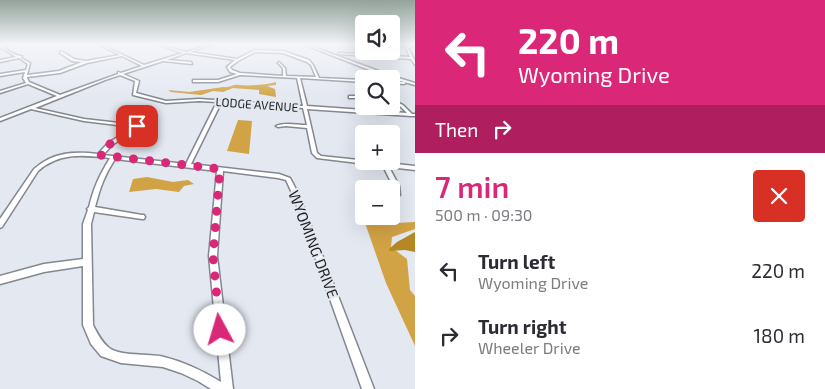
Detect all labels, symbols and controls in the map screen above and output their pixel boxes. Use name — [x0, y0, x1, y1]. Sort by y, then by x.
map controls — [355, 15, 400, 225]
button: sound — [355, 15, 400, 60]
text: 220 m — [518, 19, 619, 61]
icon: left — [435, 20, 500, 85]
text: Wyoming Drive — [518, 61, 670, 87]
button: search — [355, 70, 400, 115]
street label: LODGE AVENUE — [215, 94, 299, 114]
pin — [116, 105, 158, 147]
icon: arrive — [123, 112, 151, 140]
icon: right — [488, 115, 516, 143]
text: Then — [435, 118, 478, 141]
button: + — [355, 125, 400, 170]
text: 7 min — [435, 168, 509, 204]
button: close — [753, 170, 805, 222]
button: − — [355, 180, 400, 225]
street label: WYOMING DRIVE — [285, 188, 343, 300]
text: 500 m · 09:30 — [435, 205, 533, 224]
text: Turn left — [478, 250, 555, 273]
icon: left — [435, 257, 463, 285]
text: 220 m — [751, 259, 805, 282]
text: Wyoming Drive — [478, 273, 588, 292]
position arrow — [193, 303, 245, 355]
text: Turn right — [478, 315, 566, 338]
icon: right — [435, 322, 463, 350]
text: 180 m — [754, 324, 805, 347]
text: Wheeler Drive — [478, 338, 581, 357]

